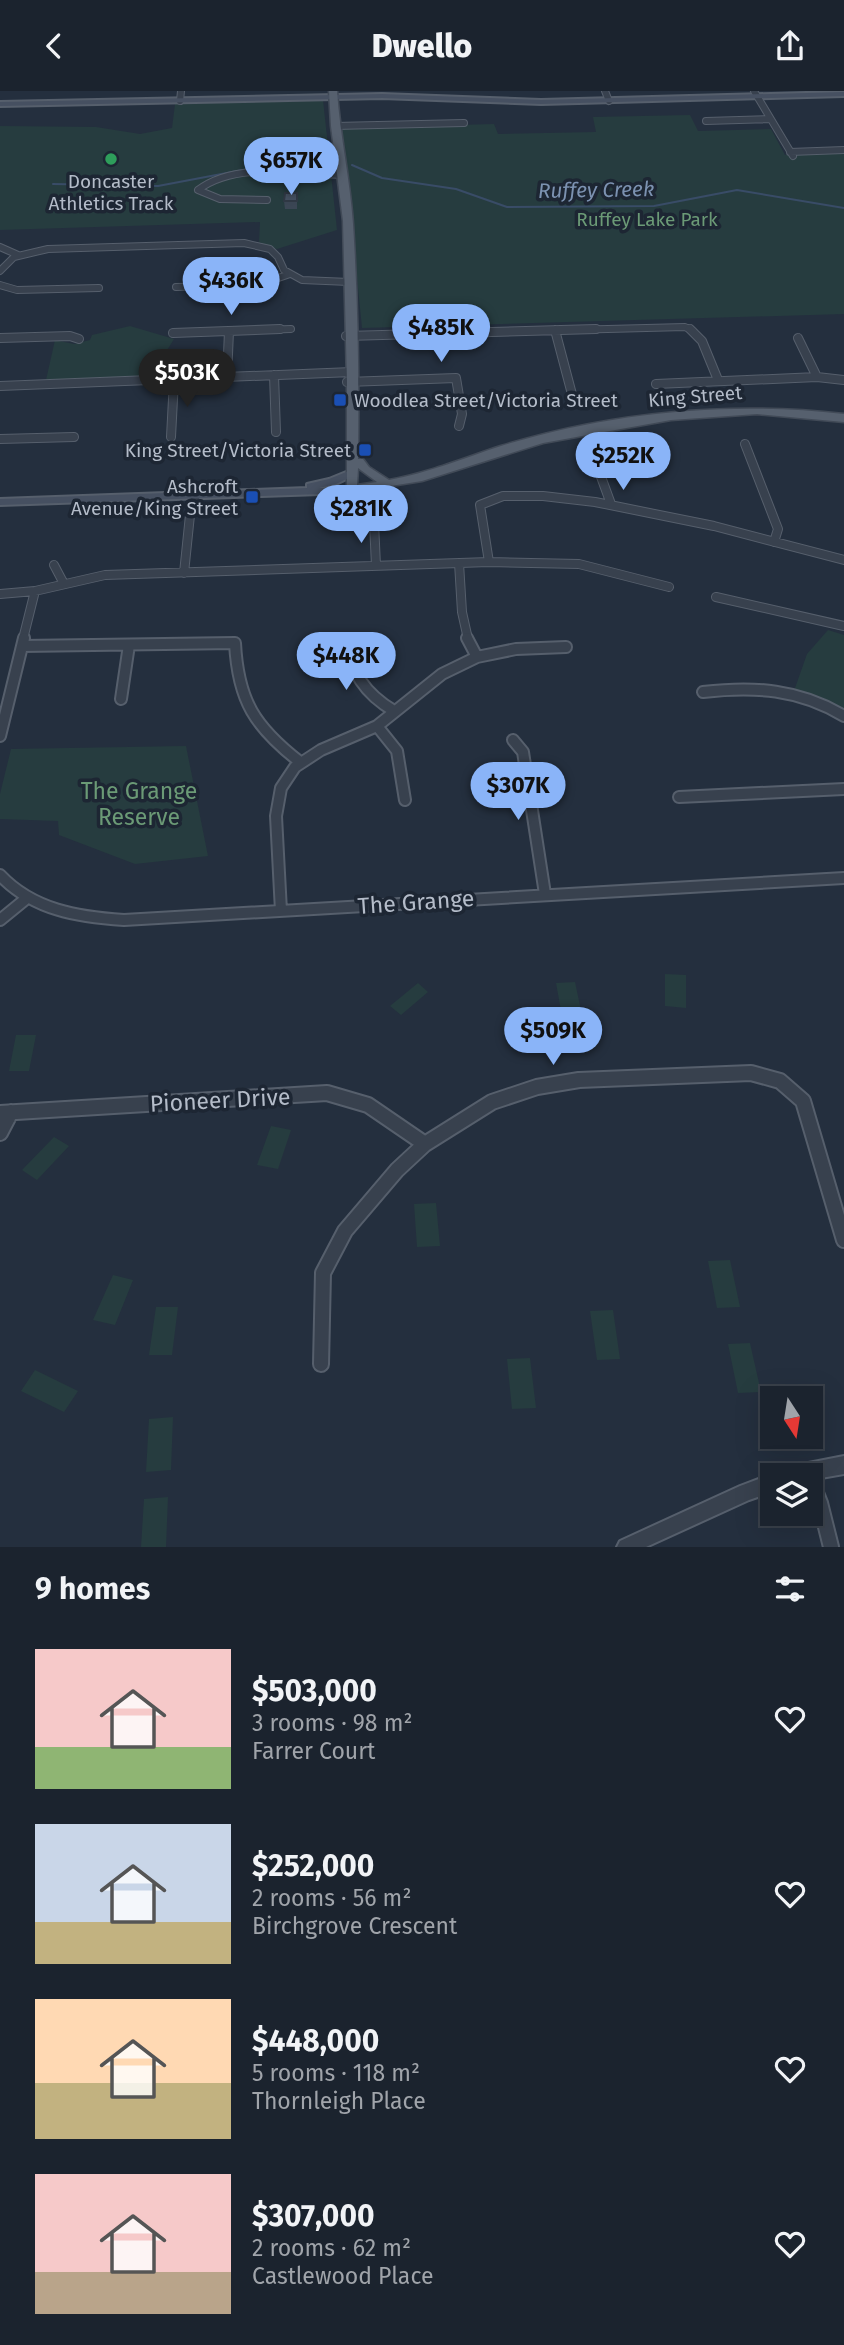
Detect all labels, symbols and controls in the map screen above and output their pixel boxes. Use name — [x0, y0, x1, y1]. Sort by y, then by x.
icon: back — [35, 27, 73, 65]
text: Dwello — [372, 27, 472, 65]
icon: share — [771, 27, 809, 65]
pin: $657K — [242, 137, 340, 197]
text: $657K — [260, 146, 322, 174]
marker: Doncaster Athletics Track — [103, 151, 119, 167]
place label: Doncaster Athletics Track — [49, 170, 174, 215]
water label: Ruffey Creek — [538, 176, 654, 204]
park label: Ruffey Lake Park — [576, 208, 718, 231]
pin: $436K — [182, 257, 280, 317]
text: $436K — [199, 266, 263, 294]
pin: $485K — [392, 305, 490, 364]
text: $485K — [408, 313, 474, 341]
pin: $503K — [138, 349, 236, 409]
text: $503K — [155, 358, 219, 386]
street label: King Street — [647, 381, 743, 412]
place label: Woodlea Street/Victoria Street — [354, 389, 618, 412]
marker: Woodlea Street/Victoria Street — [332, 392, 348, 408]
pin: $252K — [574, 433, 672, 492]
place label: King Street/Victoria Street — [125, 439, 351, 462]
text: $252K — [592, 441, 654, 469]
marker: King Street/Victoria Street — [357, 442, 373, 458]
place label: Ashcroft Avenue/King Street — [71, 475, 238, 520]
pin: $281K — [312, 485, 410, 545]
marker: Ashcroft Avenue/King Street — [244, 489, 260, 505]
text: $281K — [330, 494, 392, 522]
pin: $448K — [297, 633, 395, 692]
text: $448K — [313, 641, 379, 669]
pin: $307K — [469, 763, 567, 822]
text: $307K — [487, 771, 549, 799]
park label: The Grange Reserve — [81, 777, 197, 831]
street label: The Grange — [357, 884, 475, 920]
pin: $509K — [504, 1007, 602, 1067]
text: $509K — [520, 1016, 586, 1044]
street label: Pioneer Drive — [149, 1082, 291, 1118]
north arrow — [760, 1386, 822, 1449]
map controls — [760, 1386, 823, 1526]
button: layers — [760, 1463, 823, 1526]
icon: filters — [771, 1570, 809, 1608]
text: 9 homes — [35, 1571, 150, 1607]
text: $503,000 — [252, 1673, 377, 1709]
icon: home — [91, 1677, 175, 1761]
icon: heart — [771, 1700, 809, 1738]
text: 3 rooms · 98 m² — [252, 1709, 412, 1737]
text: Farrer Court — [252, 1737, 375, 1765]
text: $252,000 — [252, 1848, 374, 1884]
icon: home — [91, 1852, 175, 1936]
icon: heart — [771, 1875, 809, 1913]
text: 2 rooms · 56 m² — [252, 1884, 411, 1912]
text: Birchgrove Crescent — [252, 1912, 457, 1940]
text: $448,000 — [252, 2023, 379, 2059]
icon: home — [91, 2027, 175, 2111]
icon: heart — [771, 2050, 809, 2088]
text: 5 rooms · 118 m² — [252, 2059, 420, 2087]
text: Thornleigh Place — [252, 2087, 426, 2115]
text: $307,000 — [252, 2198, 375, 2234]
icon: home — [91, 2202, 175, 2286]
icon: heart — [771, 2225, 809, 2263]
text: 2 rooms · 62 m² — [252, 2234, 411, 2262]
text: Castlewood Place — [252, 2262, 433, 2290]

